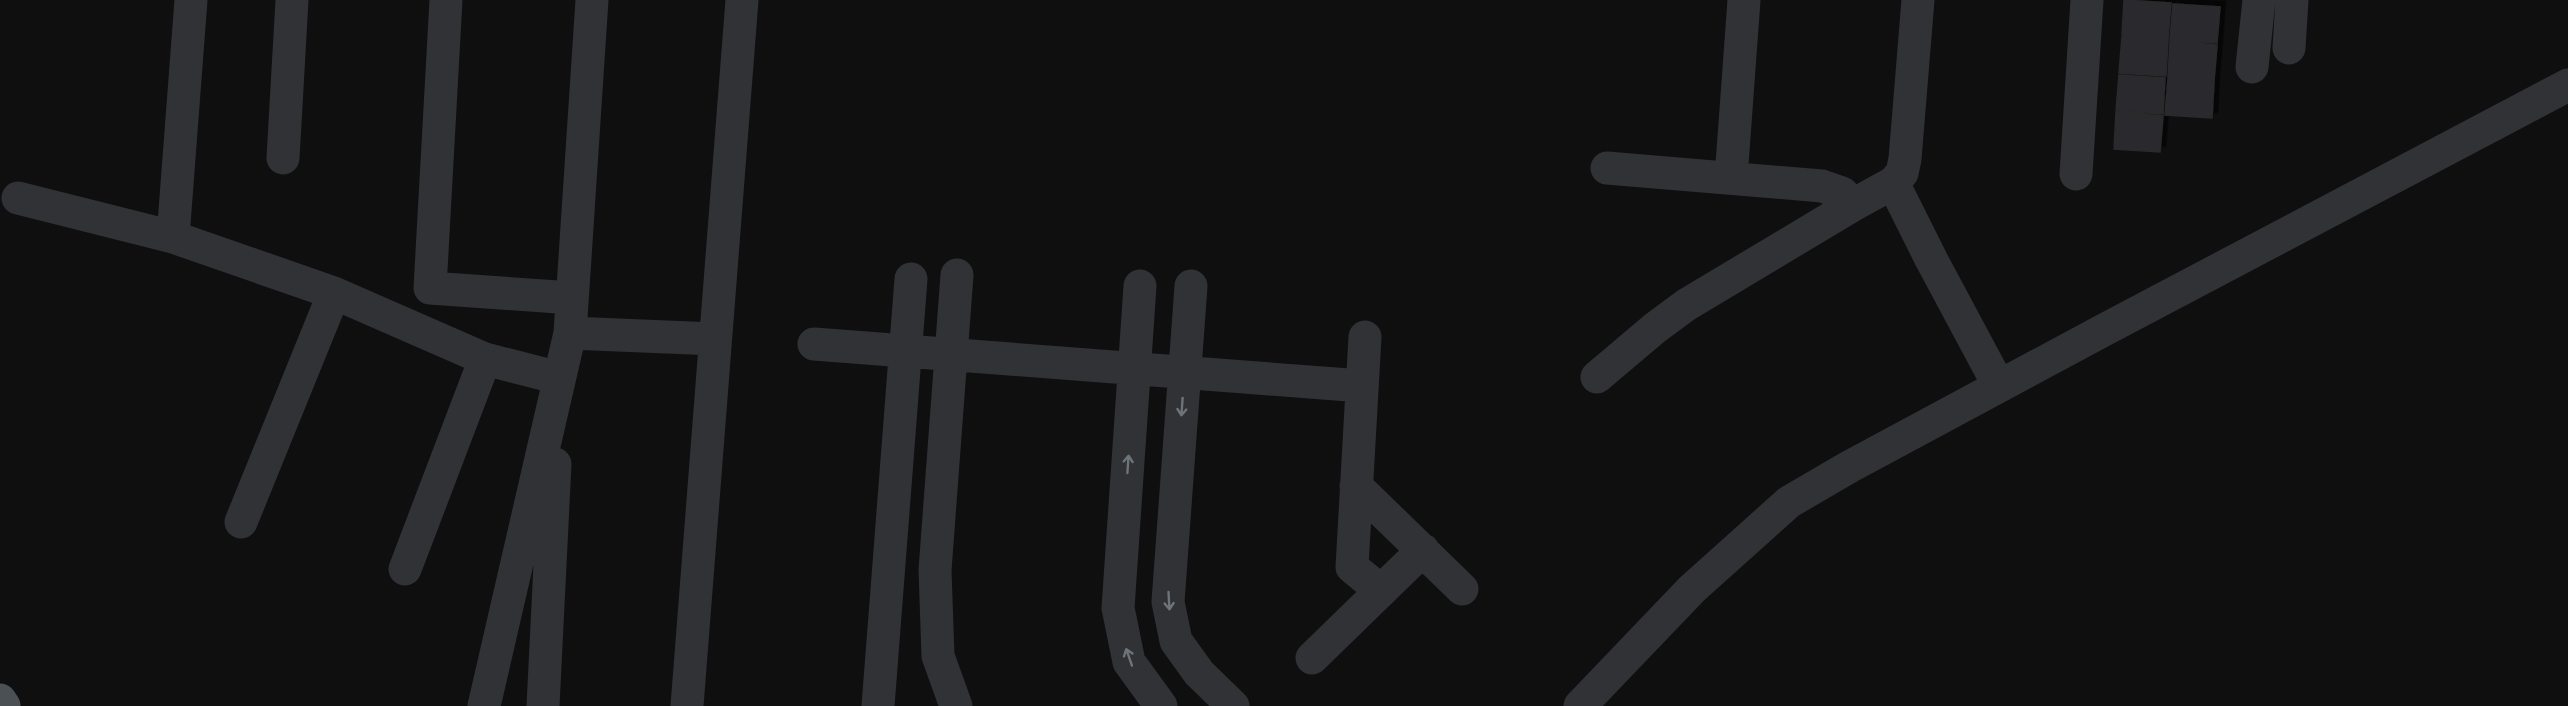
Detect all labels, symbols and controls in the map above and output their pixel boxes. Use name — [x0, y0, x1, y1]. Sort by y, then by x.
one-way arrow — [1176, 396, 1187, 416]
one-way arrow — [1123, 455, 1134, 475]
one-way arrow — [1164, 591, 1175, 611]
one-way arrow — [1123, 648, 1134, 667]

